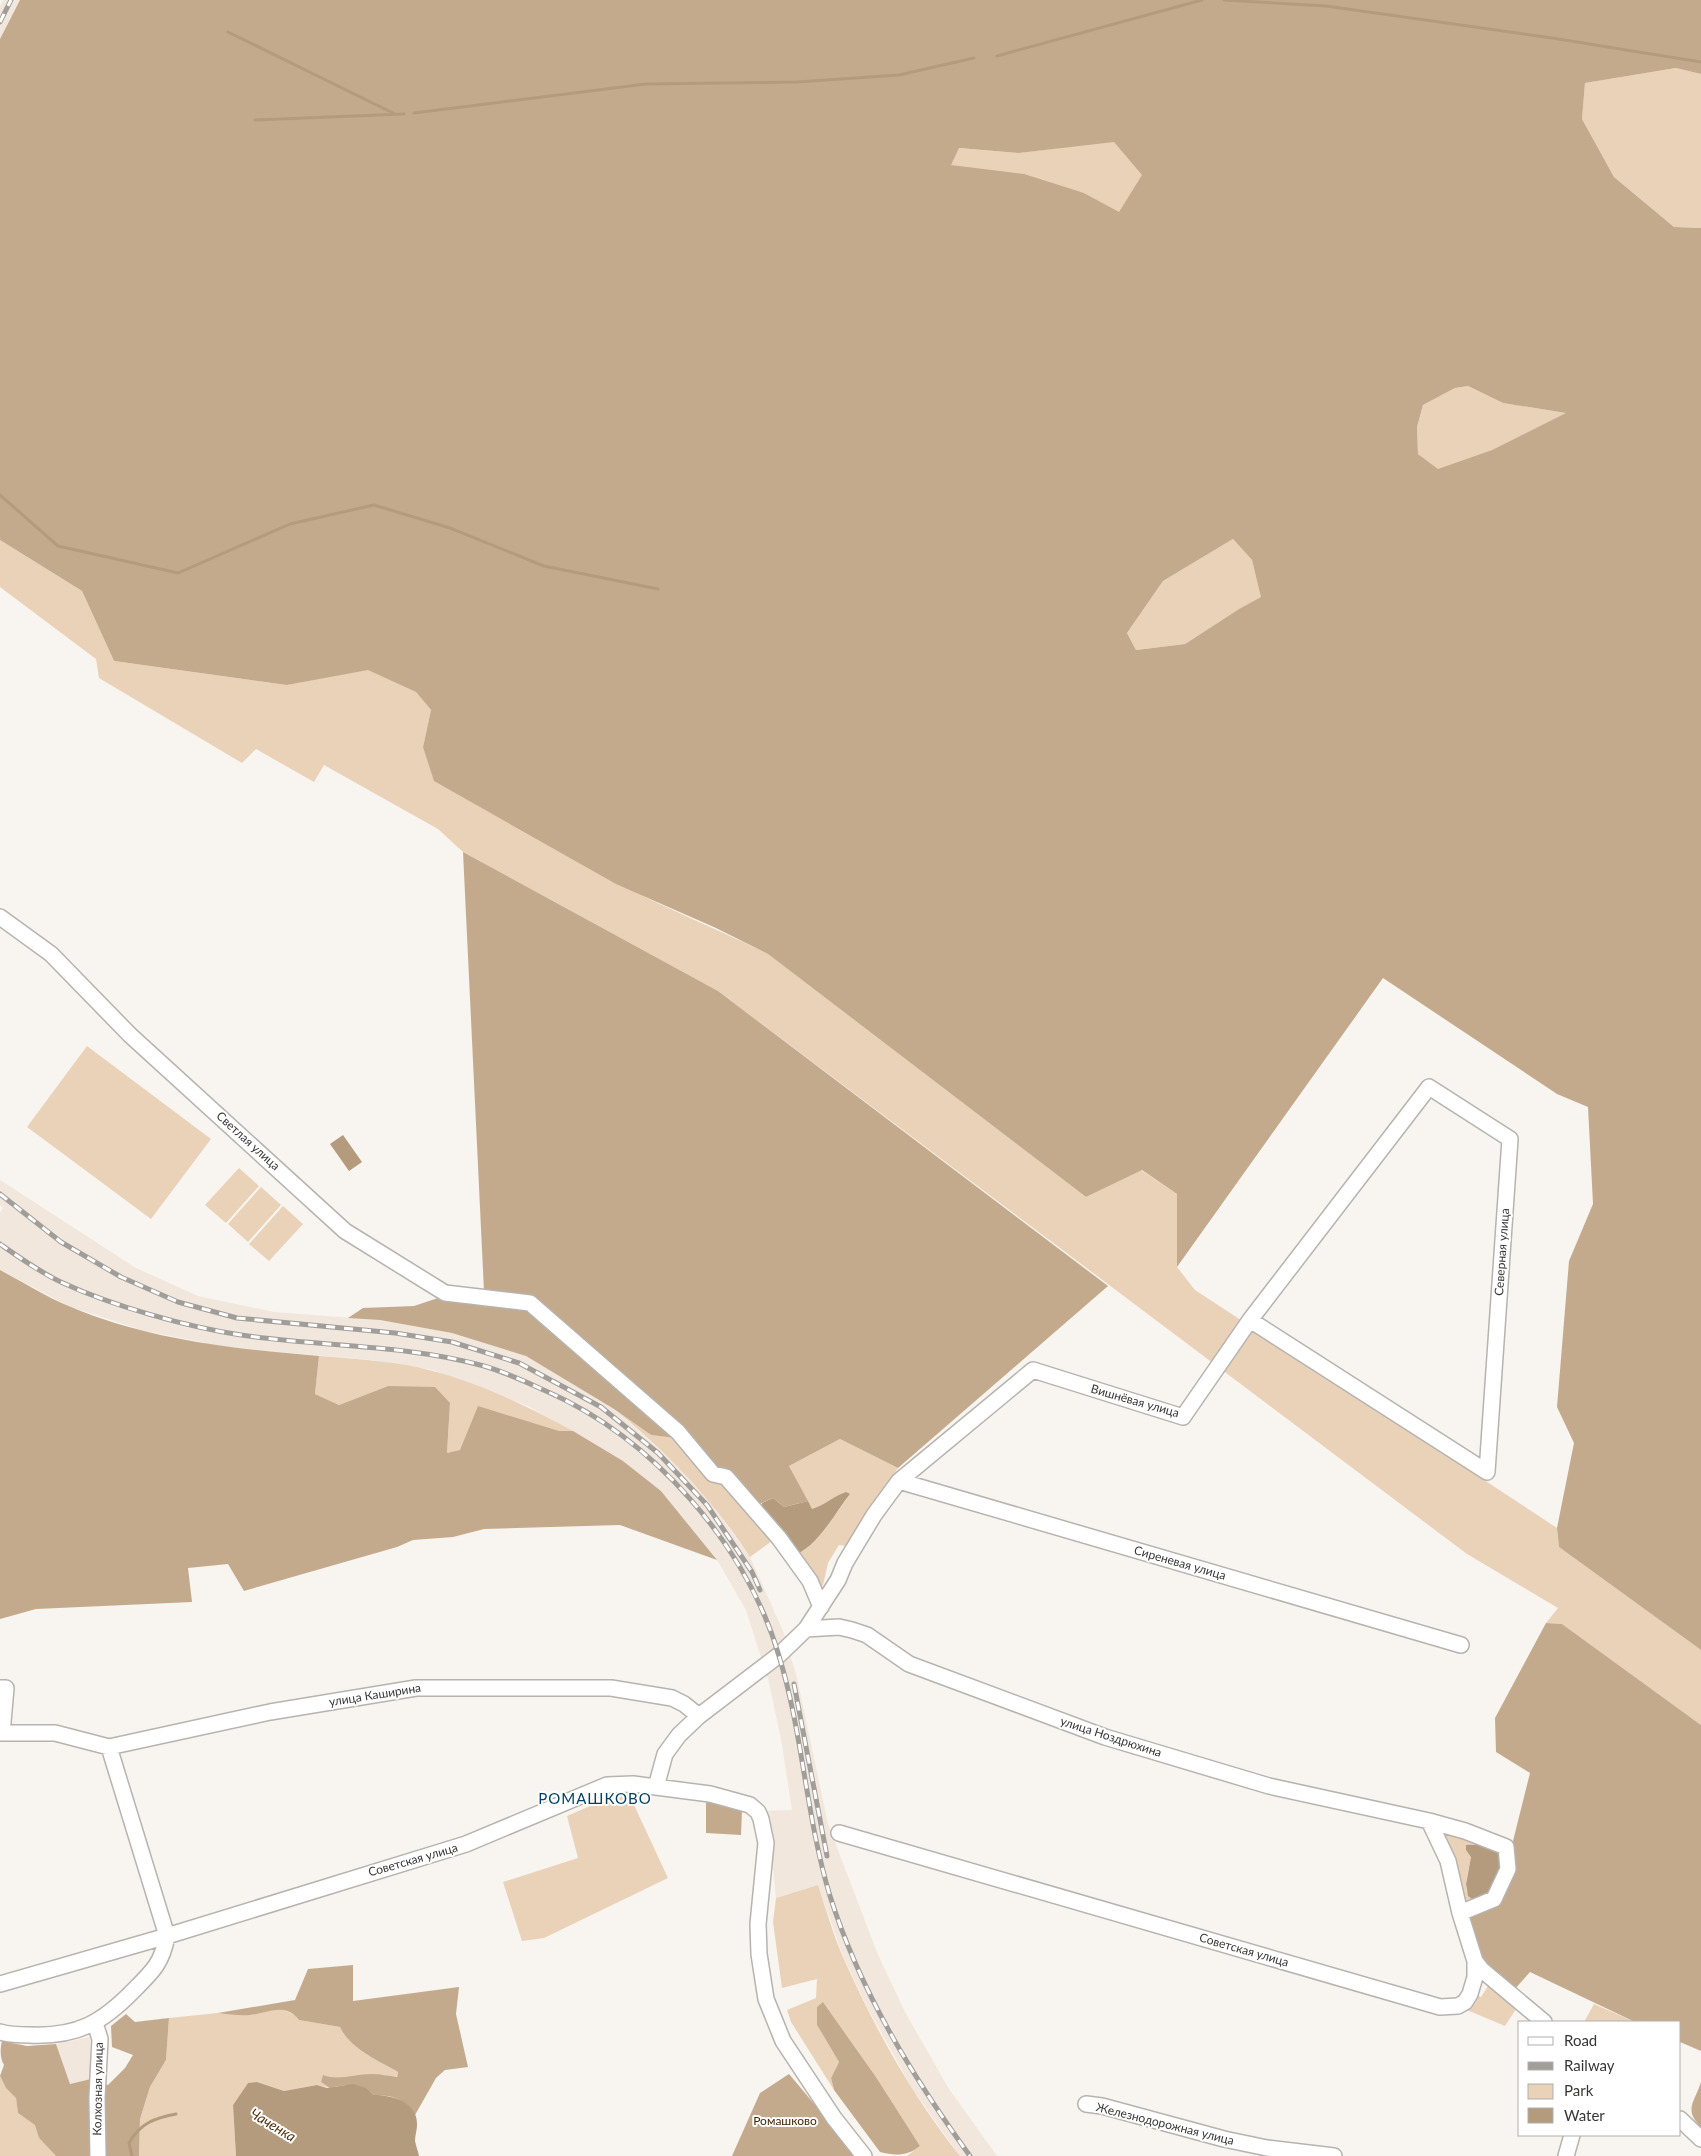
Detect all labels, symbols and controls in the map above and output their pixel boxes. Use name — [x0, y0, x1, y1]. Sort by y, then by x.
street label: Светлая улица — [213, 1108, 283, 1173]
street label: Северная улица — [1491, 1208, 1512, 1296]
street label: Вишнёвая улица — [1089, 1381, 1181, 1420]
street label: Сиреневая улица — [1133, 1542, 1228, 1583]
street label: улица Каширина — [328, 1680, 422, 1709]
street label: улица Ноздрюхина — [1059, 1713, 1164, 1760]
district label: РОМАШКОВО — [538, 1789, 652, 1807]
street label: Советская улица — [366, 1840, 459, 1879]
street label: Советская улица — [1198, 1930, 1291, 1969]
legend — [1518, 2021, 1681, 2136]
text: Road — [1564, 2031, 1597, 2049]
street label: Колхозная улица — [89, 2042, 106, 2136]
text: Railway — [1564, 2056, 1615, 2074]
text: Park — [1564, 2081, 1594, 2099]
street label: Железнодорожная улица — [1095, 2099, 1236, 2148]
water label: Чаченка — [247, 2104, 299, 2145]
text: Water — [1564, 2106, 1605, 2124]
park label: Ромашково — [753, 2113, 817, 2128]

